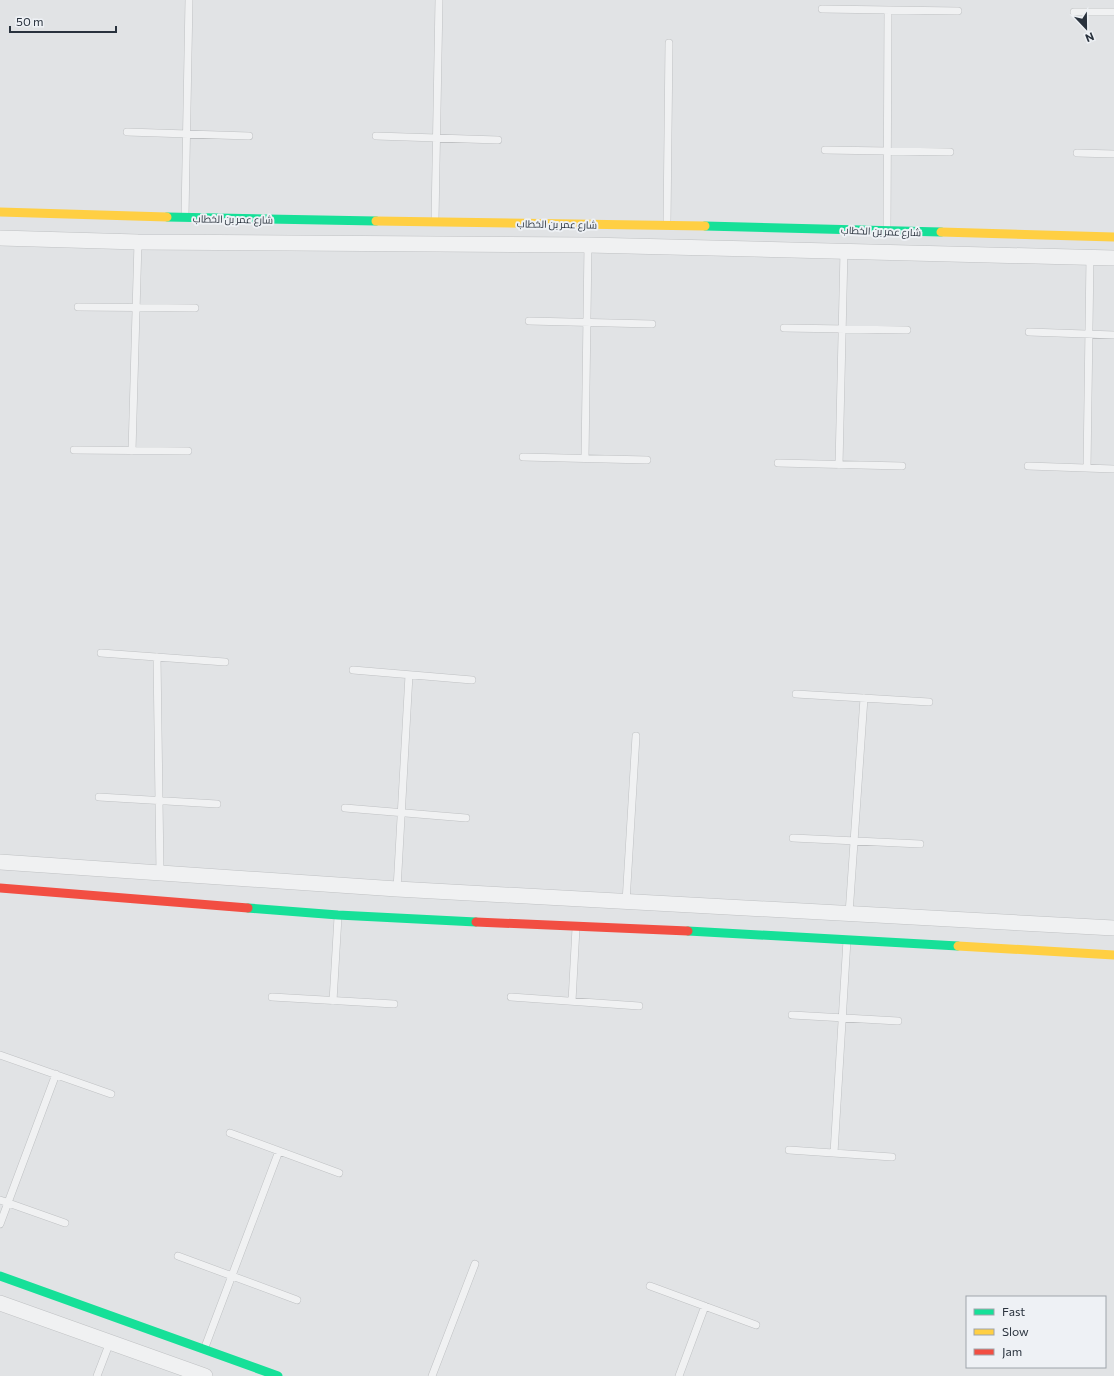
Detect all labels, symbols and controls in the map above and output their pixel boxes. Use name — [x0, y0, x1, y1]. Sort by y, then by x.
scale bar — [10, 8, 116, 34]
north arrow — [1066, 8, 1106, 48]
text: 50 m — [16, 14, 44, 28]
text: N — [1084, 30, 1096, 45]
street label: شارع عمر بن الخطاب — [193, 212, 273, 227]
street label: شارع عمر بن الخطاب — [517, 217, 597, 232]
street label: شارع عمر بن الخطاب — [841, 224, 921, 239]
legend — [966, 1296, 1106, 1368]
text: Fast — [1002, 1304, 1025, 1318]
text: Slow — [1002, 1324, 1029, 1338]
text: Jam — [1002, 1344, 1022, 1359]

